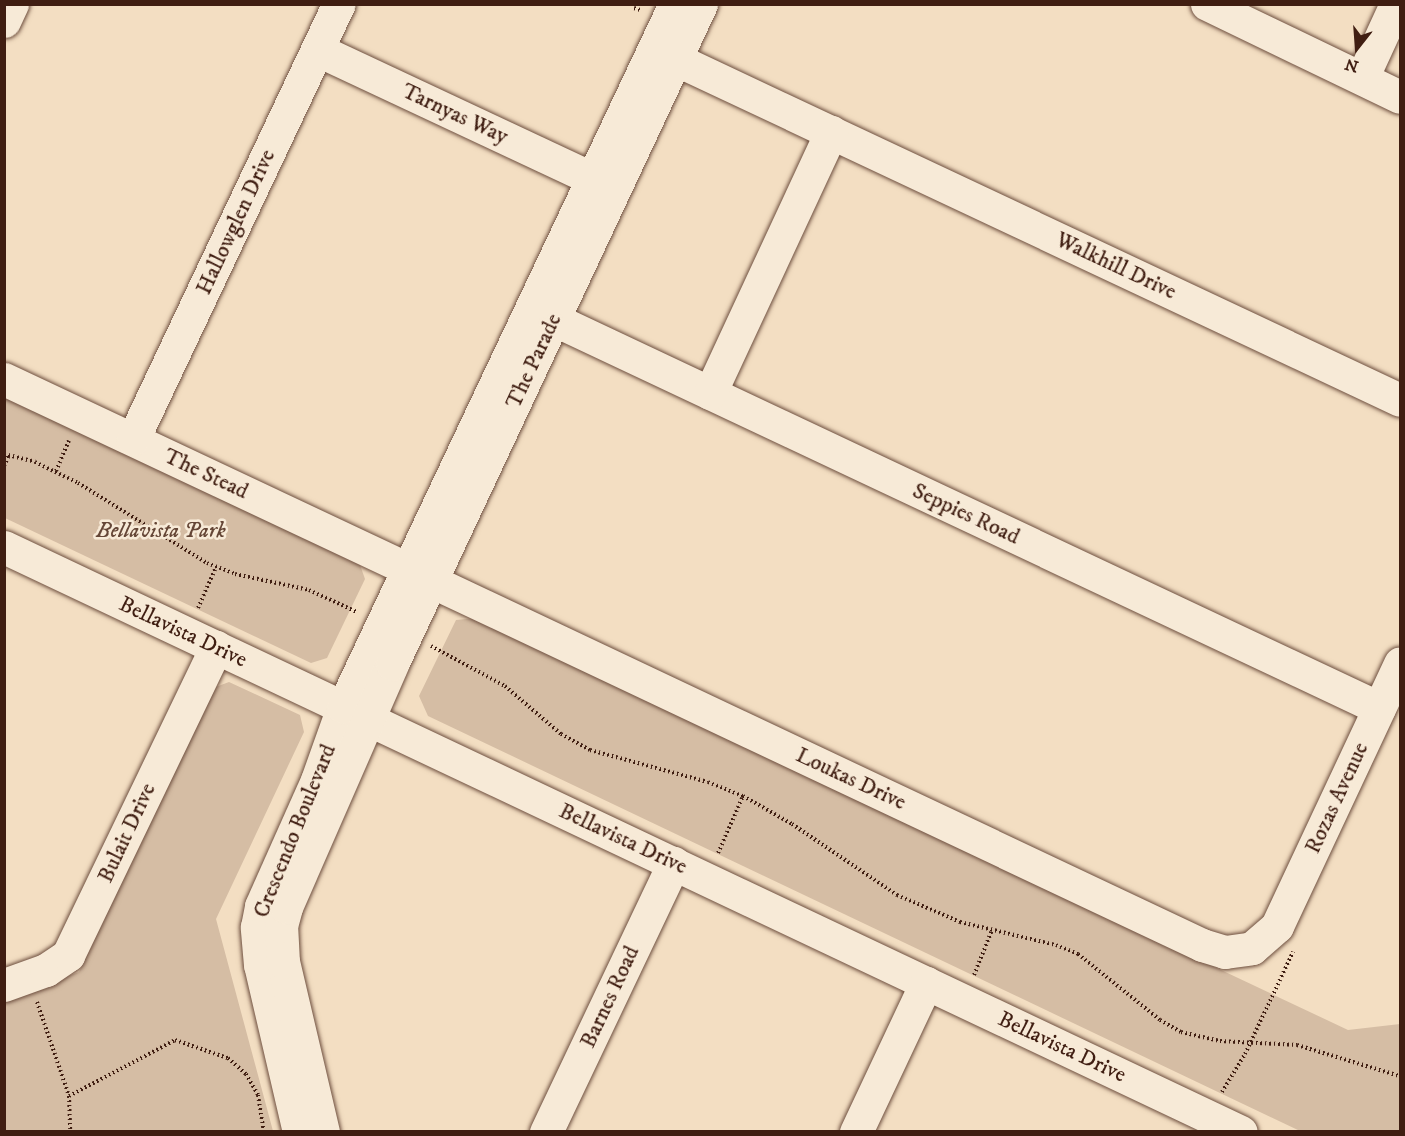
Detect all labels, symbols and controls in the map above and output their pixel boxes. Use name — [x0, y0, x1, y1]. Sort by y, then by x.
north arrow — [1327, 18, 1387, 78]
text: N — [1343, 54, 1361, 77]
street label: Tarnyas Way — [398, 78, 512, 150]
street label: Hallowglen Drive — [191, 145, 281, 299]
street label: Walkhill Drive — [1052, 227, 1180, 305]
street label: The Parade — [501, 309, 567, 413]
street label: The Stead — [160, 443, 252, 505]
street label: Seppies Road — [908, 478, 1024, 550]
park label: Bellavista Park — [96, 518, 226, 544]
street label: Bellavista Drive — [115, 591, 251, 673]
street label: Rozas Avenue — [1300, 738, 1374, 858]
street label: Crescendo Boulevard — [248, 740, 342, 922]
street label: Loukas Drive — [792, 742, 910, 816]
street label: Bulait Drive — [92, 779, 162, 887]
street label: Bellavista Drive — [555, 798, 691, 880]
street label: Barnes Road — [575, 942, 645, 1052]
street label: Bellavista Drive — [994, 1006, 1130, 1088]

